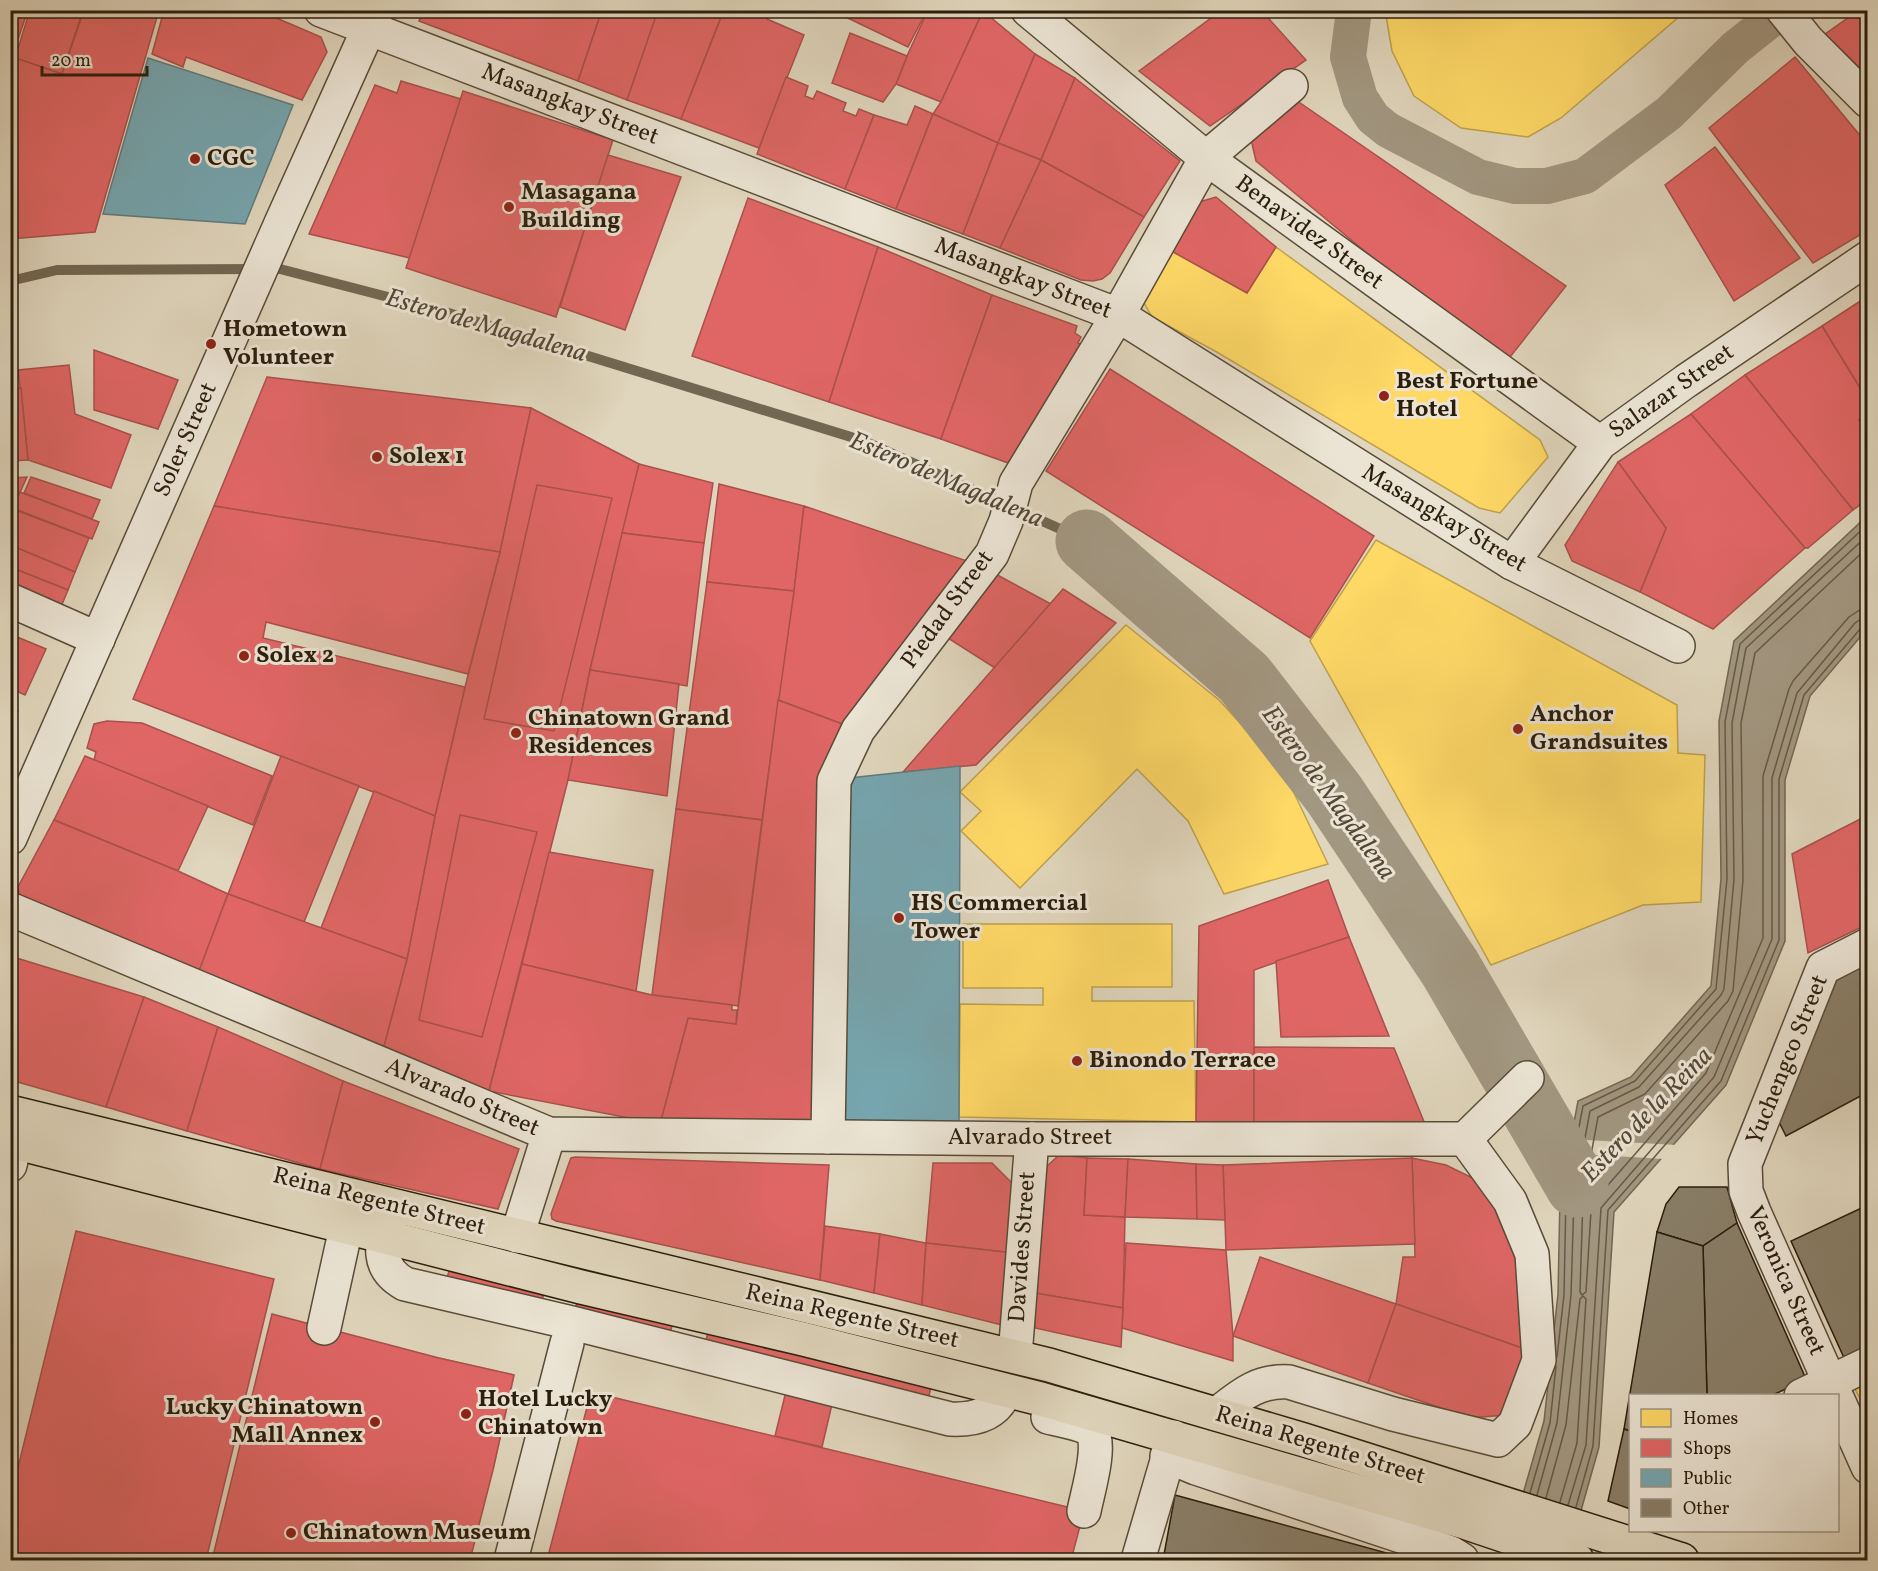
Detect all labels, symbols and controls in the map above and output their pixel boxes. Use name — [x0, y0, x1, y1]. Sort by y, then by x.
scale bar — [42, 39, 147, 77]
text: 20 m — [51, 49, 91, 74]
street label: Masangkay Street — [476, 56, 664, 154]
place label: CGC — [207, 142, 255, 176]
marker: CGC — [188, 152, 202, 166]
street label: Benavidez Street — [1228, 167, 1390, 299]
place label: Masagana Building — [521, 176, 637, 238]
marker: Masagana Building — [502, 200, 516, 214]
street label: Masangkay Street — [929, 230, 1117, 328]
water label: Estero de Magdalena — [381, 280, 591, 372]
place label: Hometown Volunteer — [223, 313, 348, 375]
street label: Salazar Street — [1602, 336, 1742, 448]
marker: Hometown Volunteer — [204, 337, 218, 351]
place label: Best Fortune Hotel — [1396, 365, 1538, 427]
street label: Soler Street — [146, 377, 226, 503]
marker: Best Fortune Hotel — [1377, 389, 1391, 403]
water label: Estero de Magdalena — [843, 423, 1049, 537]
place label: Solex 1 — [389, 440, 464, 474]
marker: Solex 1 — [370, 450, 384, 464]
street label: Masangkay Street — [1355, 456, 1533, 582]
street label: Piedad Street — [893, 544, 1003, 676]
place label: Solex 2 — [256, 639, 334, 673]
marker: Solex 2 — [237, 649, 251, 663]
water label: Estero de Magdalena — [1252, 698, 1404, 888]
place label: Anchor Grandsuites — [1530, 698, 1668, 760]
place label: Chinatown Grand Residences — [528, 702, 730, 764]
marker: Anchor Grandsuites — [1511, 722, 1525, 736]
marker: Chinatown Grand Residences — [509, 726, 523, 740]
place label: HS Commercial Tower — [911, 887, 1088, 949]
marker: HS Commercial Tower — [892, 911, 906, 925]
street label: Yuchengco Street — [1738, 970, 1838, 1150]
water label: Estero de la Reina — [1573, 1039, 1721, 1191]
place label: Binondo Terrace — [1089, 1044, 1276, 1078]
street label: Alvarado Street — [380, 1050, 544, 1146]
marker: Binondo Terrace — [1070, 1054, 1084, 1068]
street label: Alvarado Street — [948, 1121, 1112, 1155]
street label: Reina Regente Street — [269, 1159, 489, 1245]
street label: Davides Street — [1001, 1170, 1045, 1324]
street label: Veronica Street — [1737, 1201, 1833, 1361]
street label: Reina Regente Street — [742, 1276, 962, 1358]
place label: Hotel Lucky Chinatown — [478, 1383, 613, 1445]
place label: Lucky Chinatown Mall Annex — [166, 1391, 363, 1453]
legend — [1629, 1394, 1839, 1532]
street label: Reina Regente Street — [1211, 1398, 1429, 1494]
marker: Hotel Lucky Chinatown — [459, 1407, 473, 1421]
text: Homes — [1683, 1407, 1738, 1432]
marker: Lucky Chinatown Mall Annex — [368, 1415, 382, 1429]
text: Shops — [1683, 1437, 1731, 1462]
text: Public — [1683, 1467, 1732, 1492]
text: Other — [1683, 1497, 1730, 1522]
place label: Chinatown Museum — [303, 1516, 531, 1550]
marker: Chinatown Museum — [284, 1526, 298, 1540]

